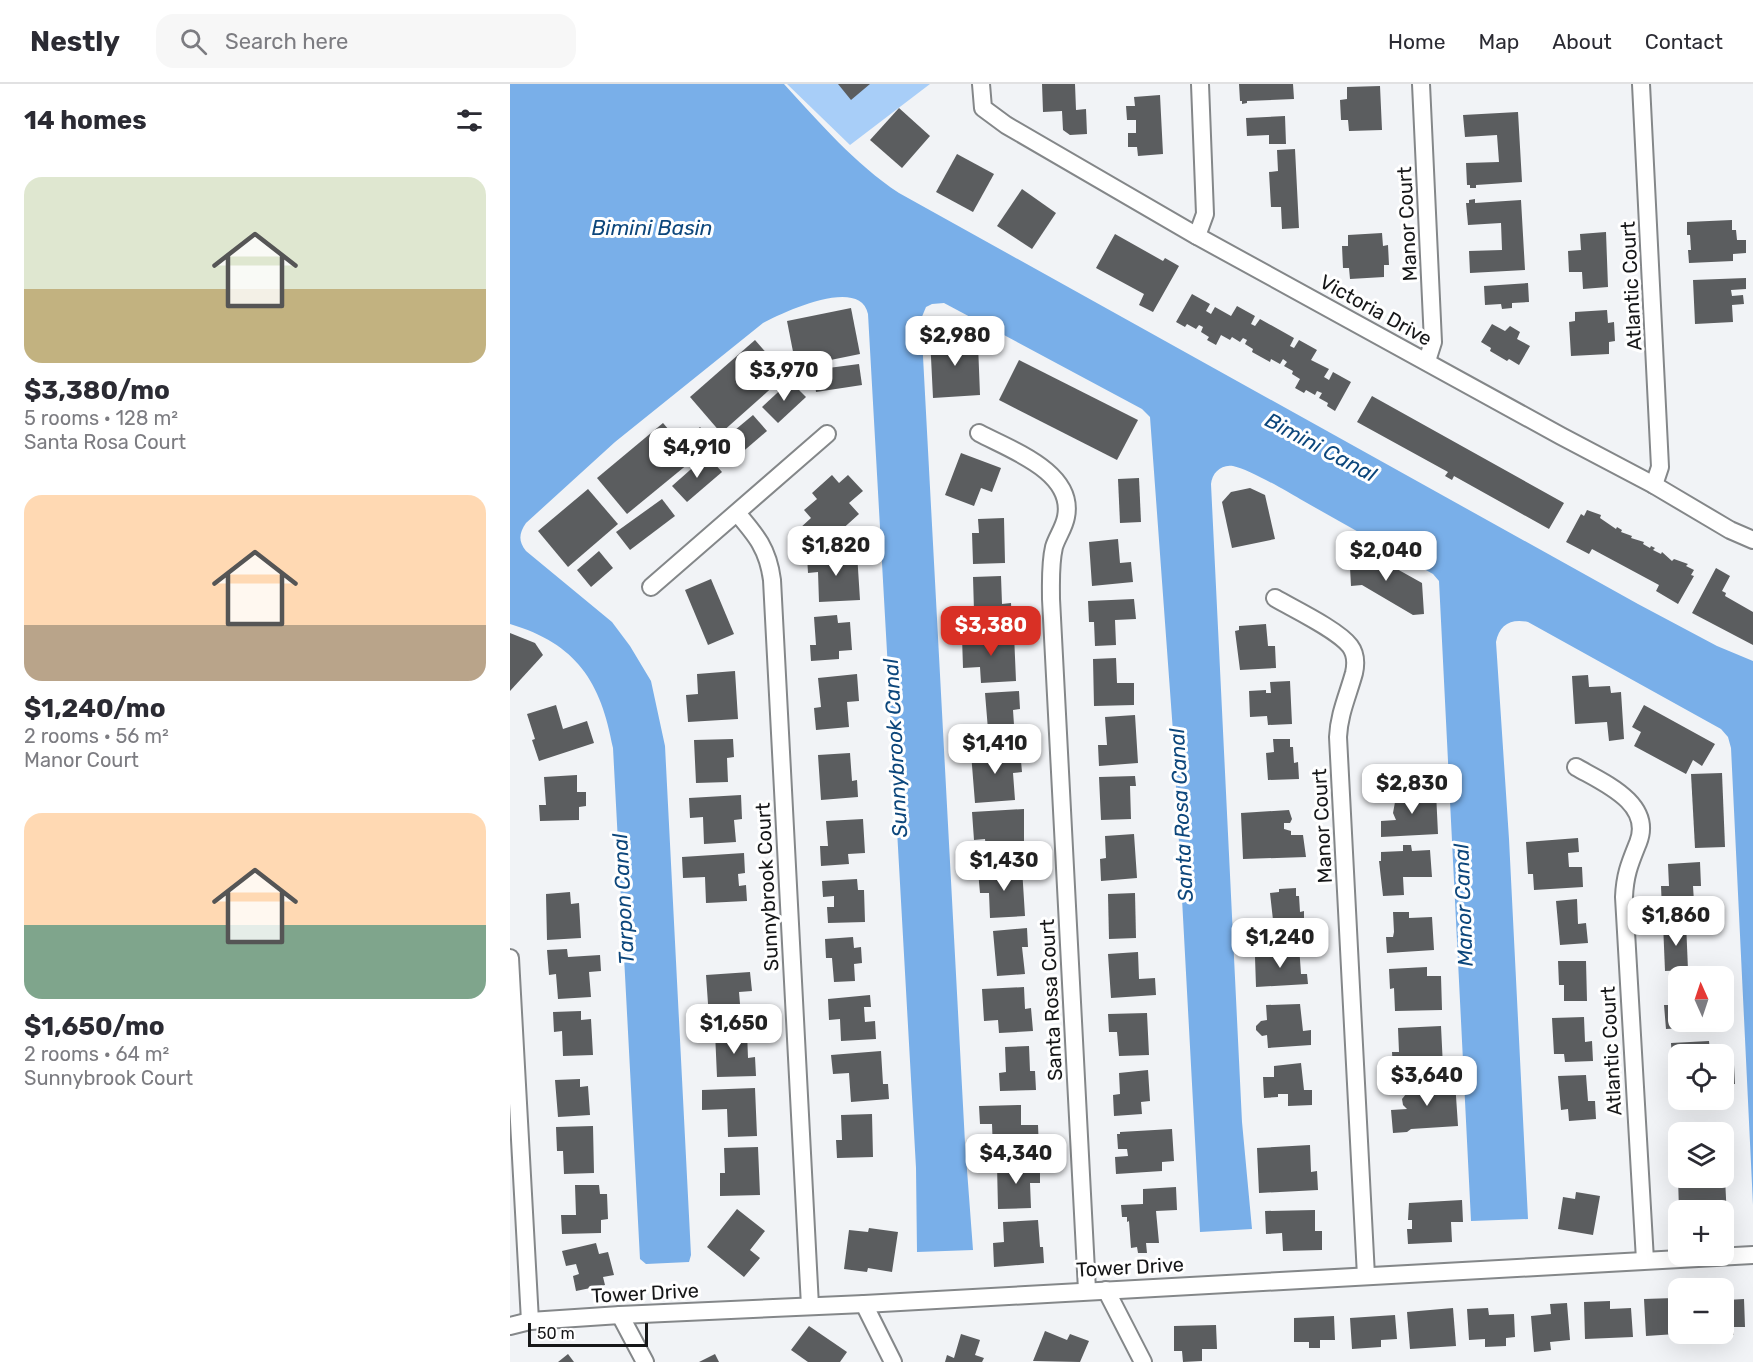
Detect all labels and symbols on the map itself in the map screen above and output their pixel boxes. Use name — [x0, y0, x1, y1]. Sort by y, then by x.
street label: Manor Court — [1392, 166, 1422, 282]
water label: Bimini Basin — [591, 215, 713, 240]
street label: Atlantic Court — [1616, 221, 1646, 351]
street label: Victoria Drive — [1316, 269, 1436, 351]
pin: $2,980 — [906, 316, 1004, 367]
pin: $3,970 — [735, 351, 833, 402]
water label: Bimini Canal — [1261, 407, 1382, 487]
pin: $4,910 — [648, 428, 746, 479]
pin: $1,820 — [787, 526, 885, 577]
pin: $2,040 — [1337, 531, 1435, 582]
pin: $3,380 — [942, 606, 1040, 657]
water label: Sunnybrook Canal — [878, 657, 912, 838]
pin: $1,410 — [946, 724, 1044, 775]
water label: Santa Rosa Canal — [1164, 727, 1198, 902]
pin: $2,830 — [1363, 764, 1461, 815]
street label: Manor Court — [1307, 768, 1337, 884]
street label: Sunnybrook Court — [751, 802, 783, 972]
water label: Tarpon Canal — [607, 832, 639, 965]
pin: $1,430 — [955, 841, 1053, 892]
water label: Manor Canal — [1448, 842, 1478, 967]
pin: $1,860 — [1627, 896, 1725, 947]
street label: Santa Rosa Court — [1035, 918, 1067, 1082]
pin: $1,240 — [1231, 918, 1329, 969]
north arrow — [1668, 966, 1734, 1032]
street label: Atlantic Court — [1596, 986, 1626, 1116]
pin: $1,650 — [685, 1004, 783, 1055]
pin: $3,640 — [1378, 1056, 1476, 1107]
pin: $4,340 — [967, 1134, 1065, 1185]
street label: Tower Drive — [1075, 1252, 1185, 1282]
street label: Tower Drive — [590, 1278, 700, 1308]
scale bar — [528, 1320, 648, 1348]

